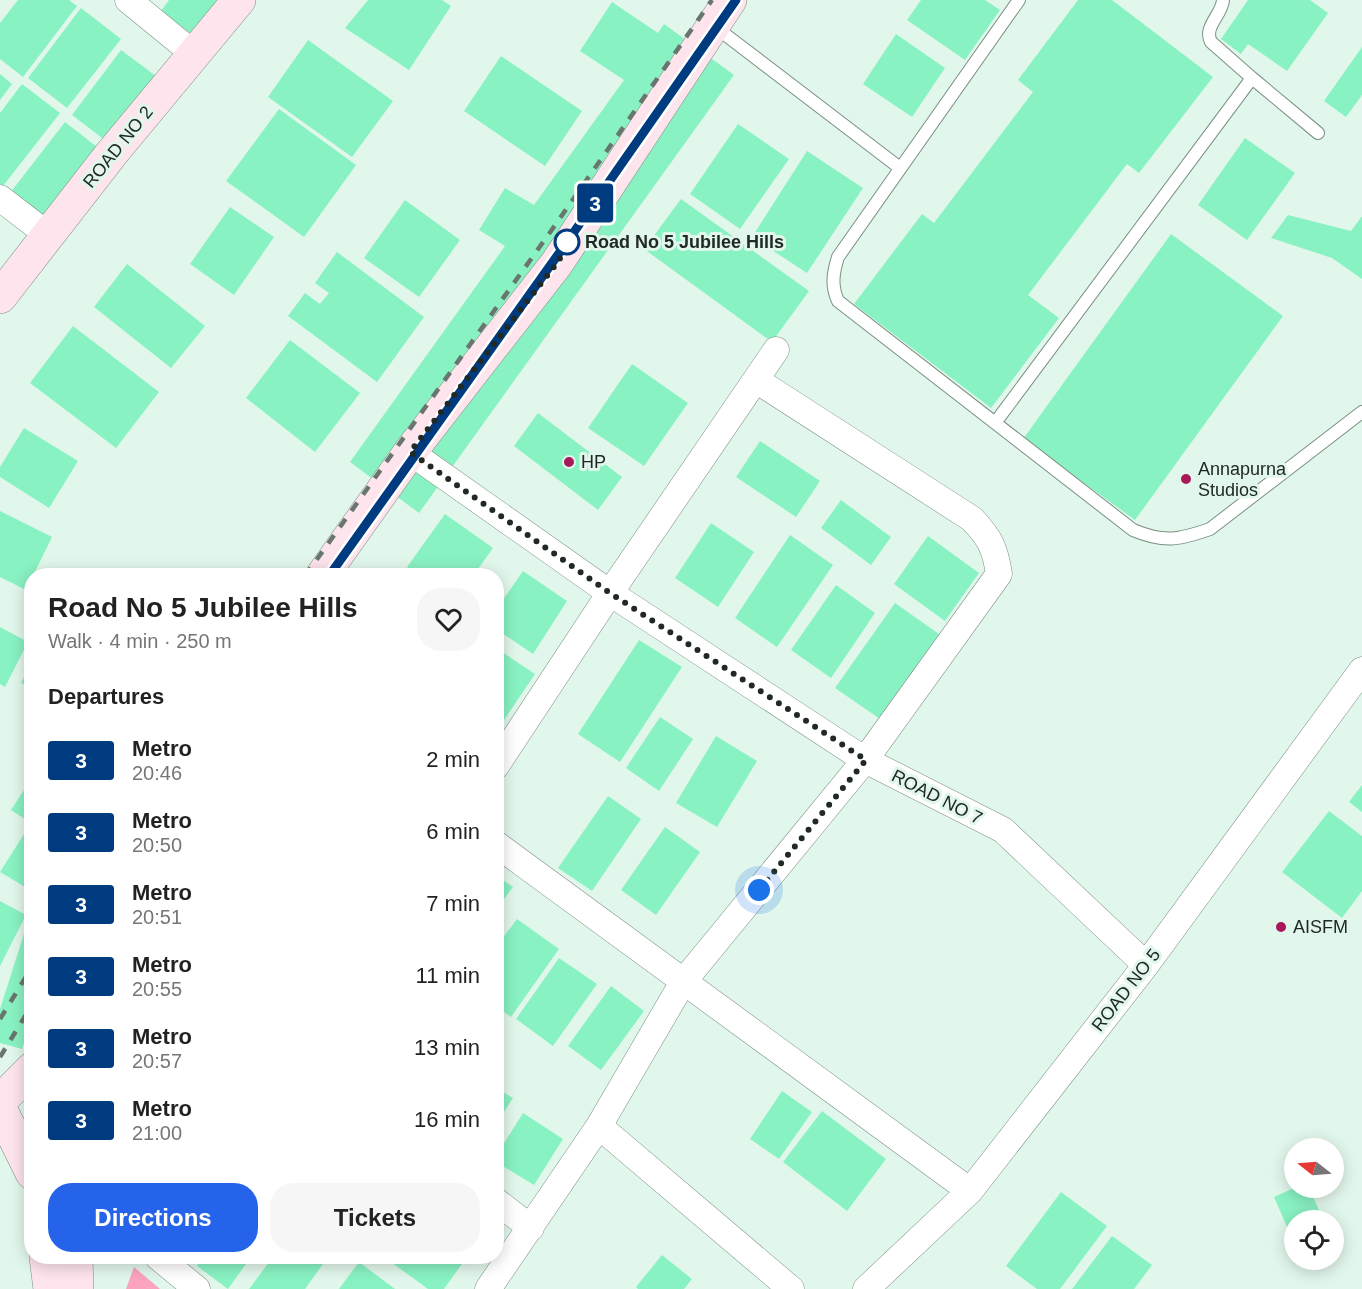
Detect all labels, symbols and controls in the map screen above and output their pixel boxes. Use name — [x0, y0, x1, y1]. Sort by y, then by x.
street label: ROAD NO 2 — [79, 102, 157, 192]
line badge: 3 — [576, 184, 614, 222]
text: 3 — [589, 192, 601, 215]
marker: Road No 5 Jubilee Hills — [554, 229, 580, 255]
place label: Road No 5 Jubilee Hills — [585, 232, 784, 252]
place label: HP — [581, 452, 606, 472]
marker: HP — [562, 455, 576, 469]
place label: Annapurna Studios — [1198, 459, 1287, 500]
marker: Annapurna Studios — [1179, 472, 1193, 486]
button: heart — [417, 588, 480, 651]
text: Road No 5 Jubilee Hills — [48, 592, 358, 623]
text: Walk · 4 min · 250 m — [48, 630, 232, 652]
text: Departures — [48, 684, 164, 709]
text: Metro — [132, 736, 192, 761]
text: 2 min — [426, 747, 480, 772]
text: 3 — [75, 749, 87, 772]
text: 20:46 — [132, 762, 182, 784]
street label: ROAD NO 7 — [888, 766, 986, 828]
text: Metro — [132, 808, 192, 833]
text: 6 min — [426, 819, 480, 844]
text: 3 — [75, 821, 87, 844]
text: 20:50 — [132, 834, 182, 856]
your location — [744, 875, 774, 905]
text: Metro — [132, 880, 192, 905]
text: 7 min — [426, 891, 480, 916]
text: 3 — [75, 893, 87, 916]
text: 20:51 — [132, 906, 182, 928]
place label: AISFM — [1293, 917, 1348, 937]
marker: AISFM — [1274, 920, 1288, 934]
street label: ROAD NO 5 — [1088, 945, 1164, 1035]
text: Metro — [132, 952, 192, 977]
text: 11 min — [416, 963, 480, 988]
text: 3 — [75, 965, 87, 988]
text: 20:55 — [132, 978, 182, 1000]
text: Metro — [132, 1024, 192, 1049]
text: 13 min — [414, 1035, 480, 1060]
text: 3 — [75, 1037, 87, 1060]
text: 20:57 — [132, 1050, 182, 1072]
text: Metro — [132, 1096, 192, 1121]
text: 16 min — [414, 1107, 480, 1132]
text: 3 — [75, 1109, 87, 1132]
text: 21:00 — [132, 1122, 182, 1144]
north arrow — [1284, 1138, 1344, 1198]
map controls — [1284, 1138, 1344, 1270]
button: Directions — [48, 1183, 258, 1252]
button: Tickets — [270, 1183, 480, 1252]
button: locate — [1284, 1210, 1344, 1270]

